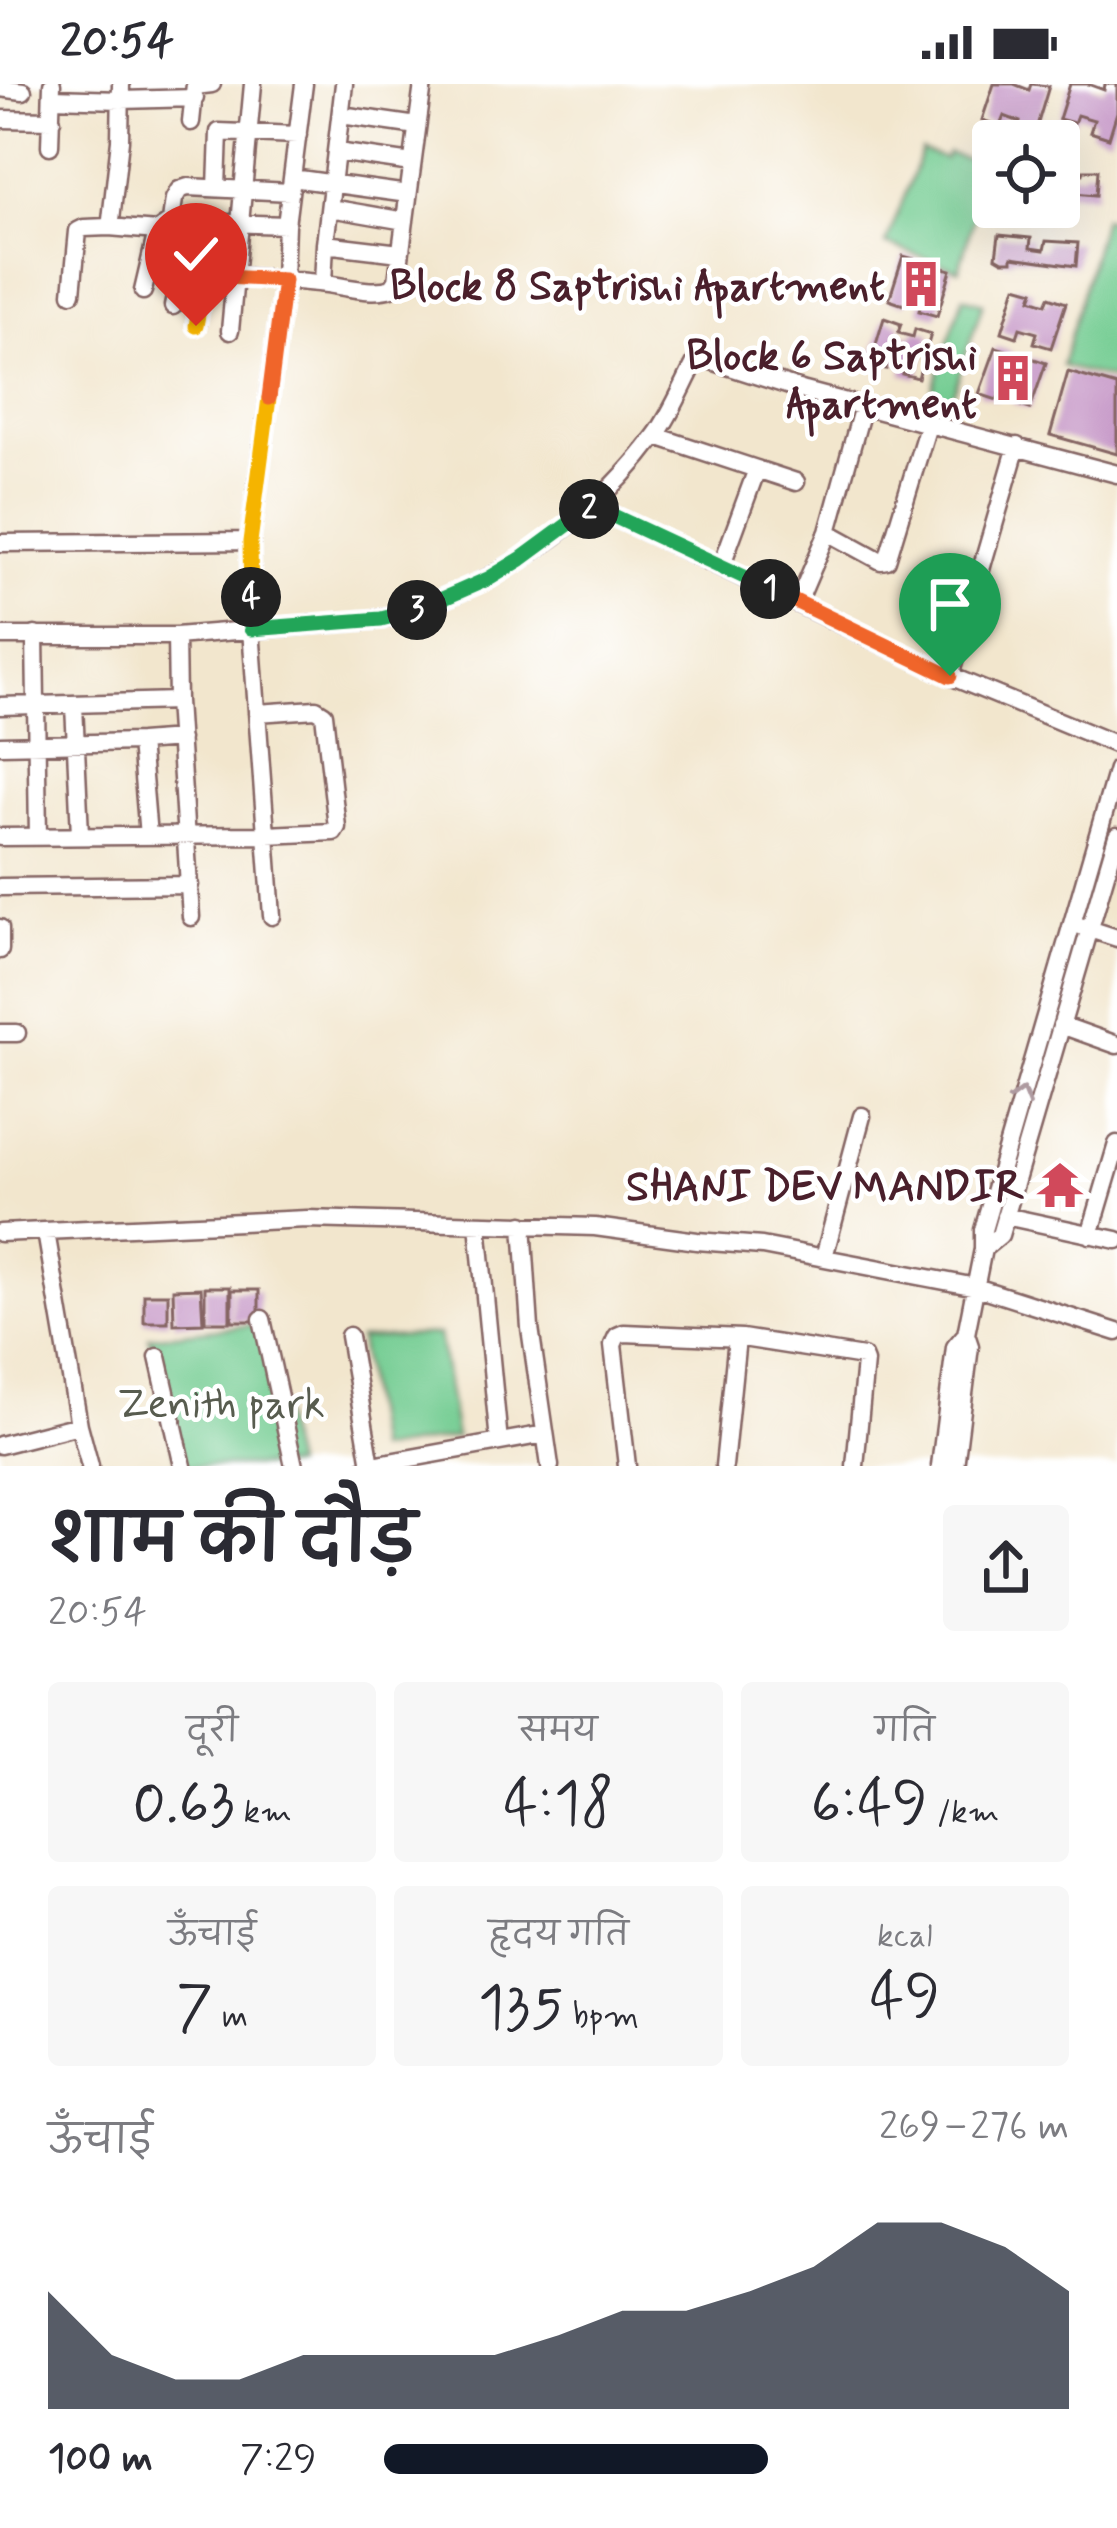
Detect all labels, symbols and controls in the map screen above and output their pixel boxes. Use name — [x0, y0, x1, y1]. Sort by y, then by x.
text: 20:54 — [60, 13, 174, 72]
map controls — [972, 120, 1080, 228]
button: locate — [972, 120, 1080, 228]
pin — [145, 203, 247, 326]
icon: check — [163, 221, 229, 287]
building icon: Block 8 Saptrishi Apartment — [896, 259, 946, 309]
place label: Block 8 Saptrishi Apartment — [390, 260, 885, 319]
place label: Block 6 Saptrishi Apartment — [686, 330, 977, 437]
building icon: Block 6 Saptrishi Apartment — [988, 353, 1038, 403]
pin: 2 — [559, 479, 619, 539]
text: 2 — [581, 487, 597, 531]
pin — [899, 553, 1001, 676]
pin: 1 — [740, 559, 800, 619]
pin: 4 — [221, 567, 281, 627]
text: 1 — [763, 567, 777, 611]
icon: arrive — [917, 571, 983, 637]
text: 4 — [241, 575, 261, 619]
pin: 3 — [387, 580, 447, 640]
text: 3 — [410, 588, 424, 632]
one-way arrow — [1007, 1086, 1032, 1107]
temple icon: SHANI DEV MANDIR — [1035, 1160, 1085, 1210]
place label: SHANI DEV MANDIR — [626, 1161, 1024, 1216]
park label: Zenith park — [117, 1378, 325, 1433]
text: शाम की दौड़ — [48, 1500, 416, 1586]
button: share — [943, 1505, 1069, 1631]
text: 20:54 — [48, 1588, 147, 1639]
text: दूरी — [186, 1710, 238, 1754]
text: समय — [519, 1710, 598, 1754]
text: गति — [875, 1710, 935, 1754]
text: 0.63 — [133, 1766, 235, 1845]
text: 4:18 — [503, 1766, 614, 1845]
text: 6:49 — [810, 1766, 928, 1845]
text: km — [235, 1791, 292, 1835]
text: /km — [928, 1791, 999, 1835]
text: ऊँचाई — [168, 1914, 256, 1958]
text: हृदय गति — [488, 1914, 629, 1958]
text: kcal — [877, 1915, 933, 1959]
text: 49 — [869, 1959, 940, 2038]
text: 7 — [176, 1970, 213, 2049]
text: 135 — [478, 1970, 564, 2049]
text: m — [213, 1995, 248, 2039]
text: bpm — [564, 1995, 639, 2039]
text: 269–276 m — [879, 2102, 1069, 2153]
text: ऊँचाई — [48, 2116, 153, 2167]
text: 100 m — [48, 2434, 153, 2485]
text: 7:29 — [240, 2434, 316, 2485]

